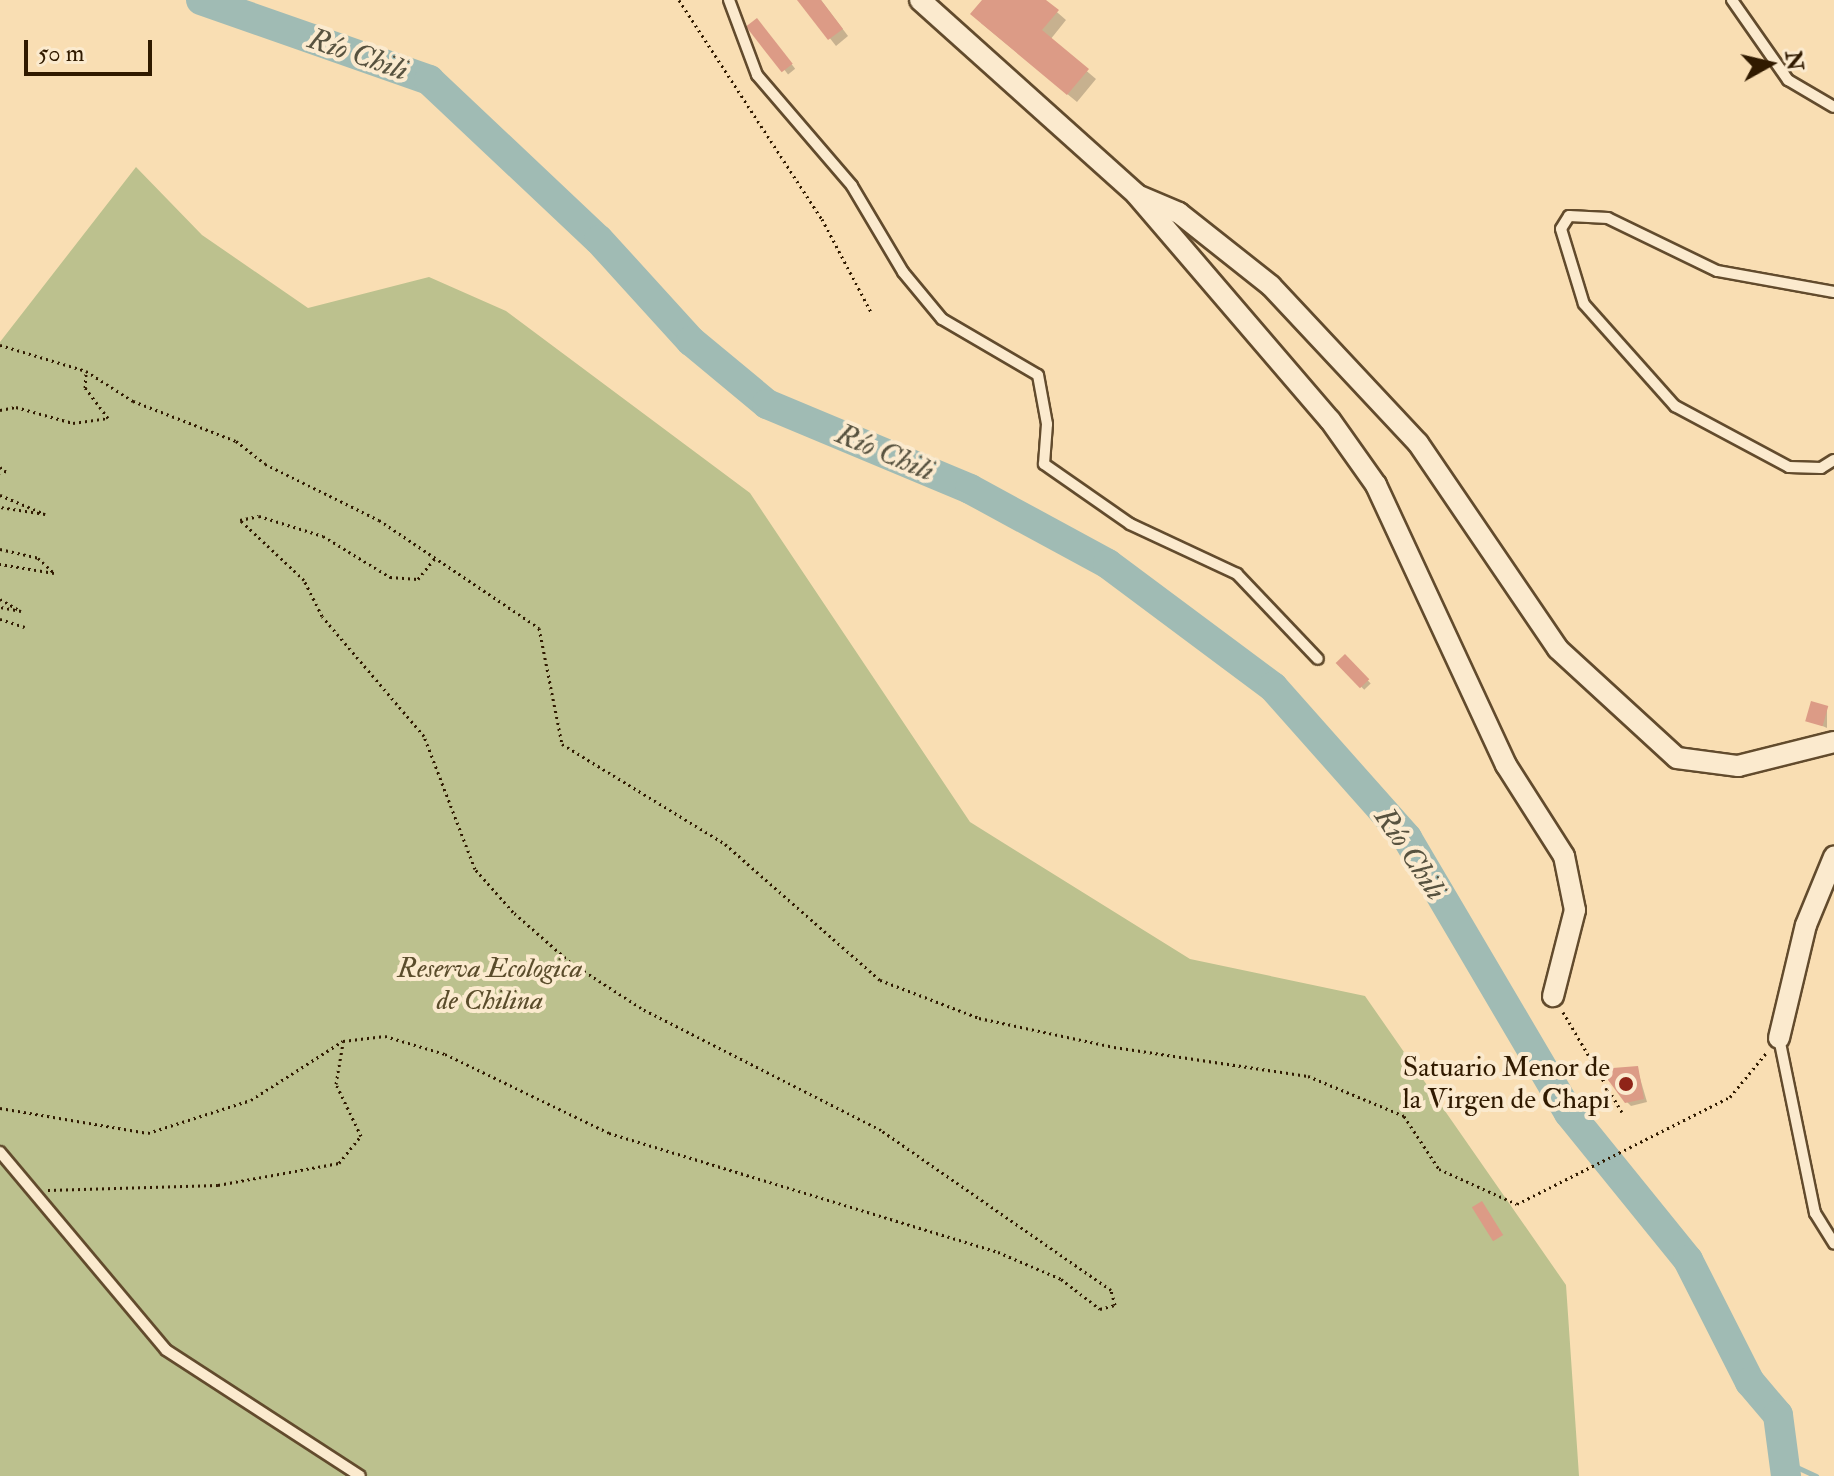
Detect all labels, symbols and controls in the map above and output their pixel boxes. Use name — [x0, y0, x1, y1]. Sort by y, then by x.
water label: Río Chili — [303, 21, 413, 89]
scale bar — [28, 24, 156, 74]
north arrow — [1730, 24, 1810, 104]
text: 50 m — [38, 38, 84, 69]
text: N — [1779, 49, 1809, 72]
water label: Río Chili — [830, 416, 940, 490]
water label: Río Chili — [1366, 801, 1454, 907]
park label: Reserva Ecologica de Chilina — [397, 952, 583, 1018]
place label: Satuario Menor de la Virgen de Chapi — [1403, 1051, 1610, 1117]
marker: Satuario Menor de la Virgen de Chapi — [1617, 1075, 1635, 1093]

